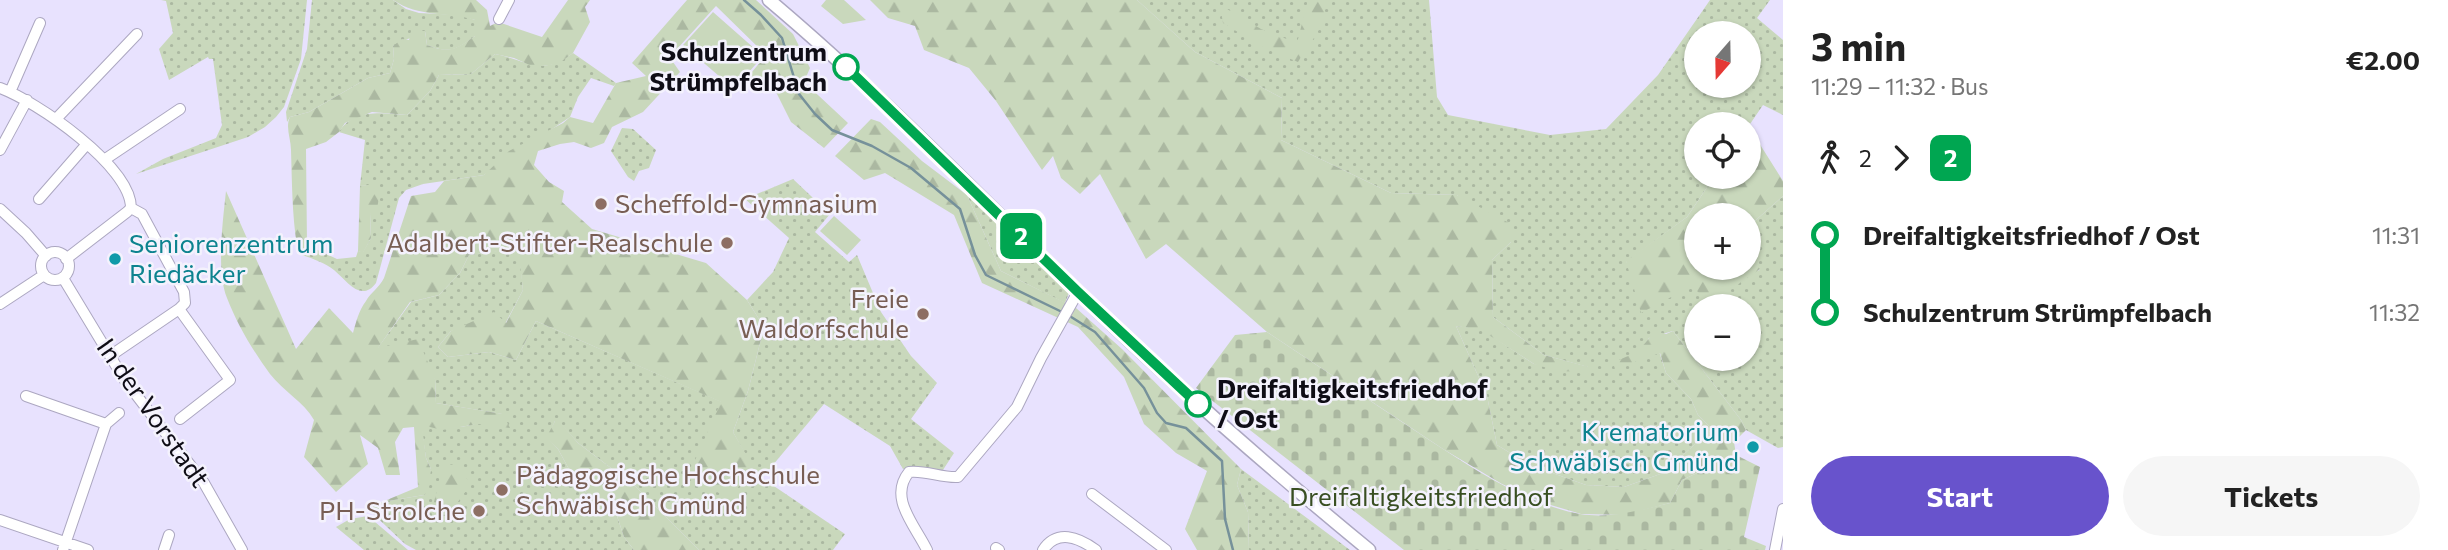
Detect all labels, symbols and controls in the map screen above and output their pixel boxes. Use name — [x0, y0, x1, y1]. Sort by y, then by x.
north arrow — [1684, 21, 1760, 98]
map controls — [1684, 21, 1761, 371]
text: 3 min — [1811, 22, 1906, 69]
place label: Schulzentrum Strümpfelbach — [649, 35, 827, 96]
text: €2.00 — [2346, 44, 2420, 75]
marker: Schulzentrum Strümpfelbach — [833, 54, 859, 80]
text: 11:29 – 11:32 · Bus — [1811, 72, 1988, 100]
button: locate — [1684, 112, 1761, 189]
icon: walk — [1811, 139, 1849, 177]
icon: forward — [1882, 139, 1920, 177]
text: 2 — [1944, 143, 1957, 172]
text: 2 — [1859, 144, 1872, 172]
place label: Scheffold-Gymnasium — [615, 187, 878, 218]
marker: Scheffold-Gymnasium — [593, 196, 609, 212]
button: + — [1684, 203, 1761, 280]
line badge: 2 — [998, 213, 1044, 259]
text: Dreifaltigkeitsfriedhof / Ost — [1863, 219, 2200, 250]
text: 2 — [1014, 221, 1028, 250]
text: 11:31 — [2372, 221, 2420, 249]
place label: Adalbert-Stifter-Realschule — [386, 226, 713, 257]
place label: Seniorenzentrum Riedäcker — [129, 227, 333, 288]
marker: Adalbert-Stifter-Realschule — [719, 235, 735, 251]
marker: Seniorenzentrum Riedäcker — [107, 251, 123, 267]
place label: Freie Waldorfschule — [738, 282, 909, 343]
button: − — [1684, 294, 1761, 371]
text: Schulzentrum Strümpfelbach — [1863, 296, 2212, 327]
text: 11:32 — [2369, 298, 2420, 326]
marker: Freie Waldorfschule — [915, 306, 931, 322]
street label: In der Vorstadt — [92, 332, 217, 492]
place label: Dreifaltigkeitsfriedhof / Ost — [1217, 372, 1488, 433]
marker: Dreifaltigkeitsfriedhof / Ost — [1185, 391, 1211, 417]
place label: Krematorium Schwäbisch Gmünd — [1509, 415, 1739, 476]
marker: Krematorium Schwäbisch Gmünd — [1745, 439, 1761, 455]
button: Start — [1811, 456, 2109, 536]
button: Tickets — [2123, 456, 2420, 536]
place label: Pädagogische Hochschule Schwäbisch Gmünd — [516, 458, 820, 519]
park label: Dreifaltigkeitsfriedhof — [1289, 480, 1554, 511]
marker: Pädagogische Hochschule Schwäbisch Gmünd — [494, 482, 510, 498]
place label: PH-Strolche — [319, 494, 465, 525]
marker: PH-Strolche — [471, 503, 487, 519]

